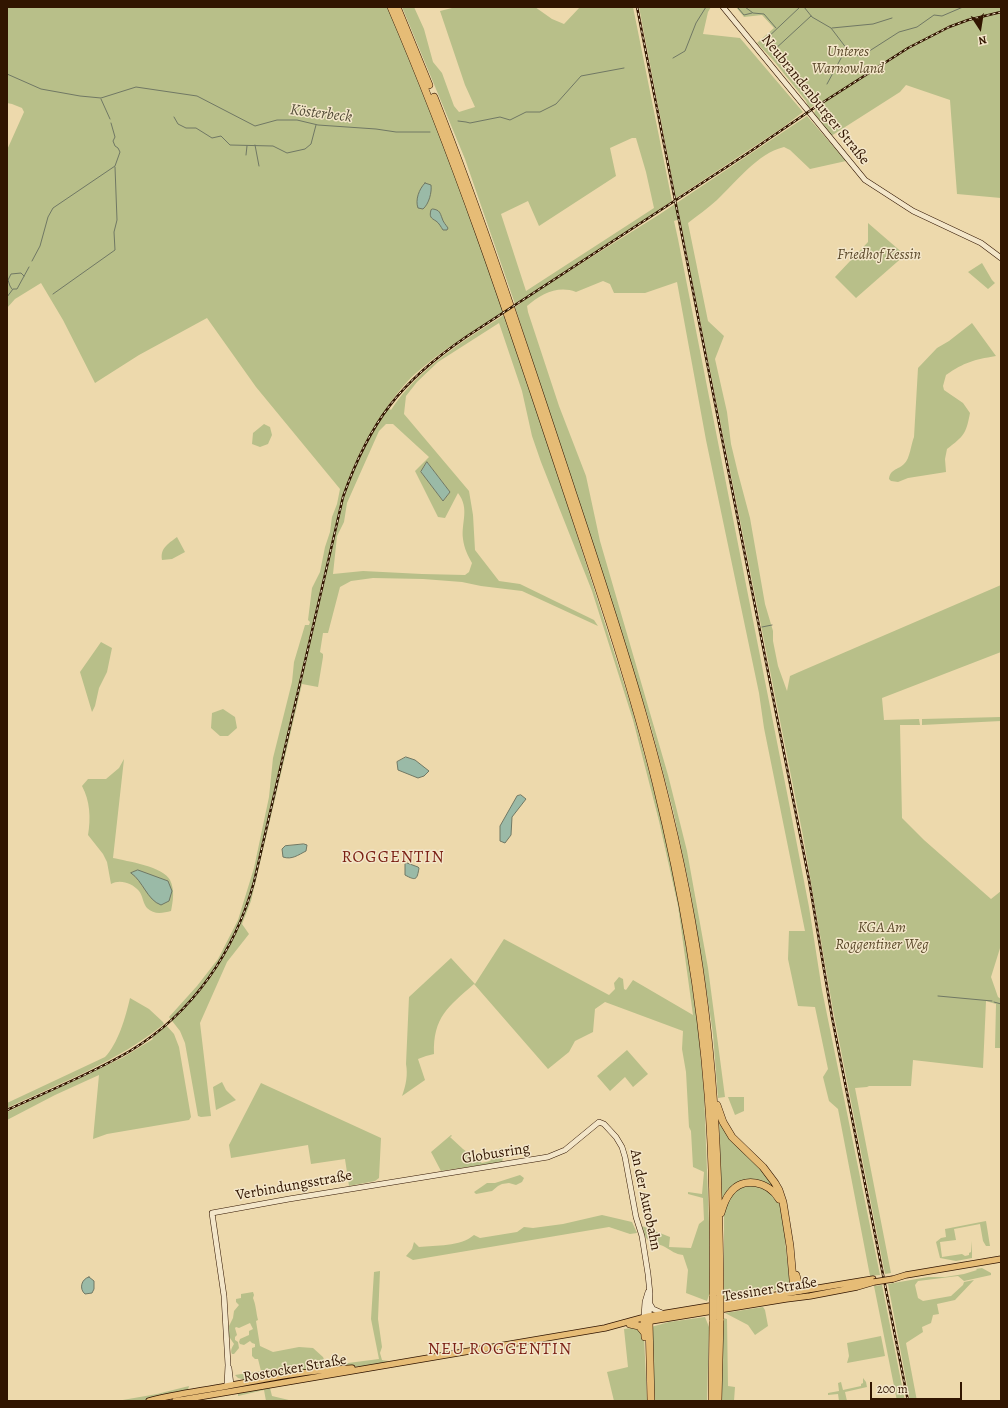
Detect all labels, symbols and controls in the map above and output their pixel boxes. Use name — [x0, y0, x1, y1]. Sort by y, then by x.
north arrow — [960, 8, 1000, 48]
street label: Neubrandenburger Straße — [757, 31, 873, 169]
text: N — [977, 32, 988, 48]
park label: Unteres Warnowland — [812, 43, 884, 78]
water label: Kösterbeck — [289, 101, 353, 127]
park label: Friedhof Kessin — [837, 246, 921, 264]
district label: ROGGENTIN — [341, 848, 445, 868]
park label: KGA Am Roggentiner Weg — [835, 919, 929, 954]
street label: Globusring — [461, 1140, 531, 1168]
street label: An der Autobahn — [625, 1148, 665, 1252]
street label: Verbindungsstraße — [235, 1167, 353, 1205]
street label: Tessiner Straße — [722, 1274, 818, 1306]
district label: NEU ROGGENTIN — [428, 1340, 572, 1360]
street label: Rostocker Straße — [242, 1351, 348, 1387]
scale bar — [872, 1374, 964, 1400]
text: 200 m — [877, 1381, 908, 1397]

